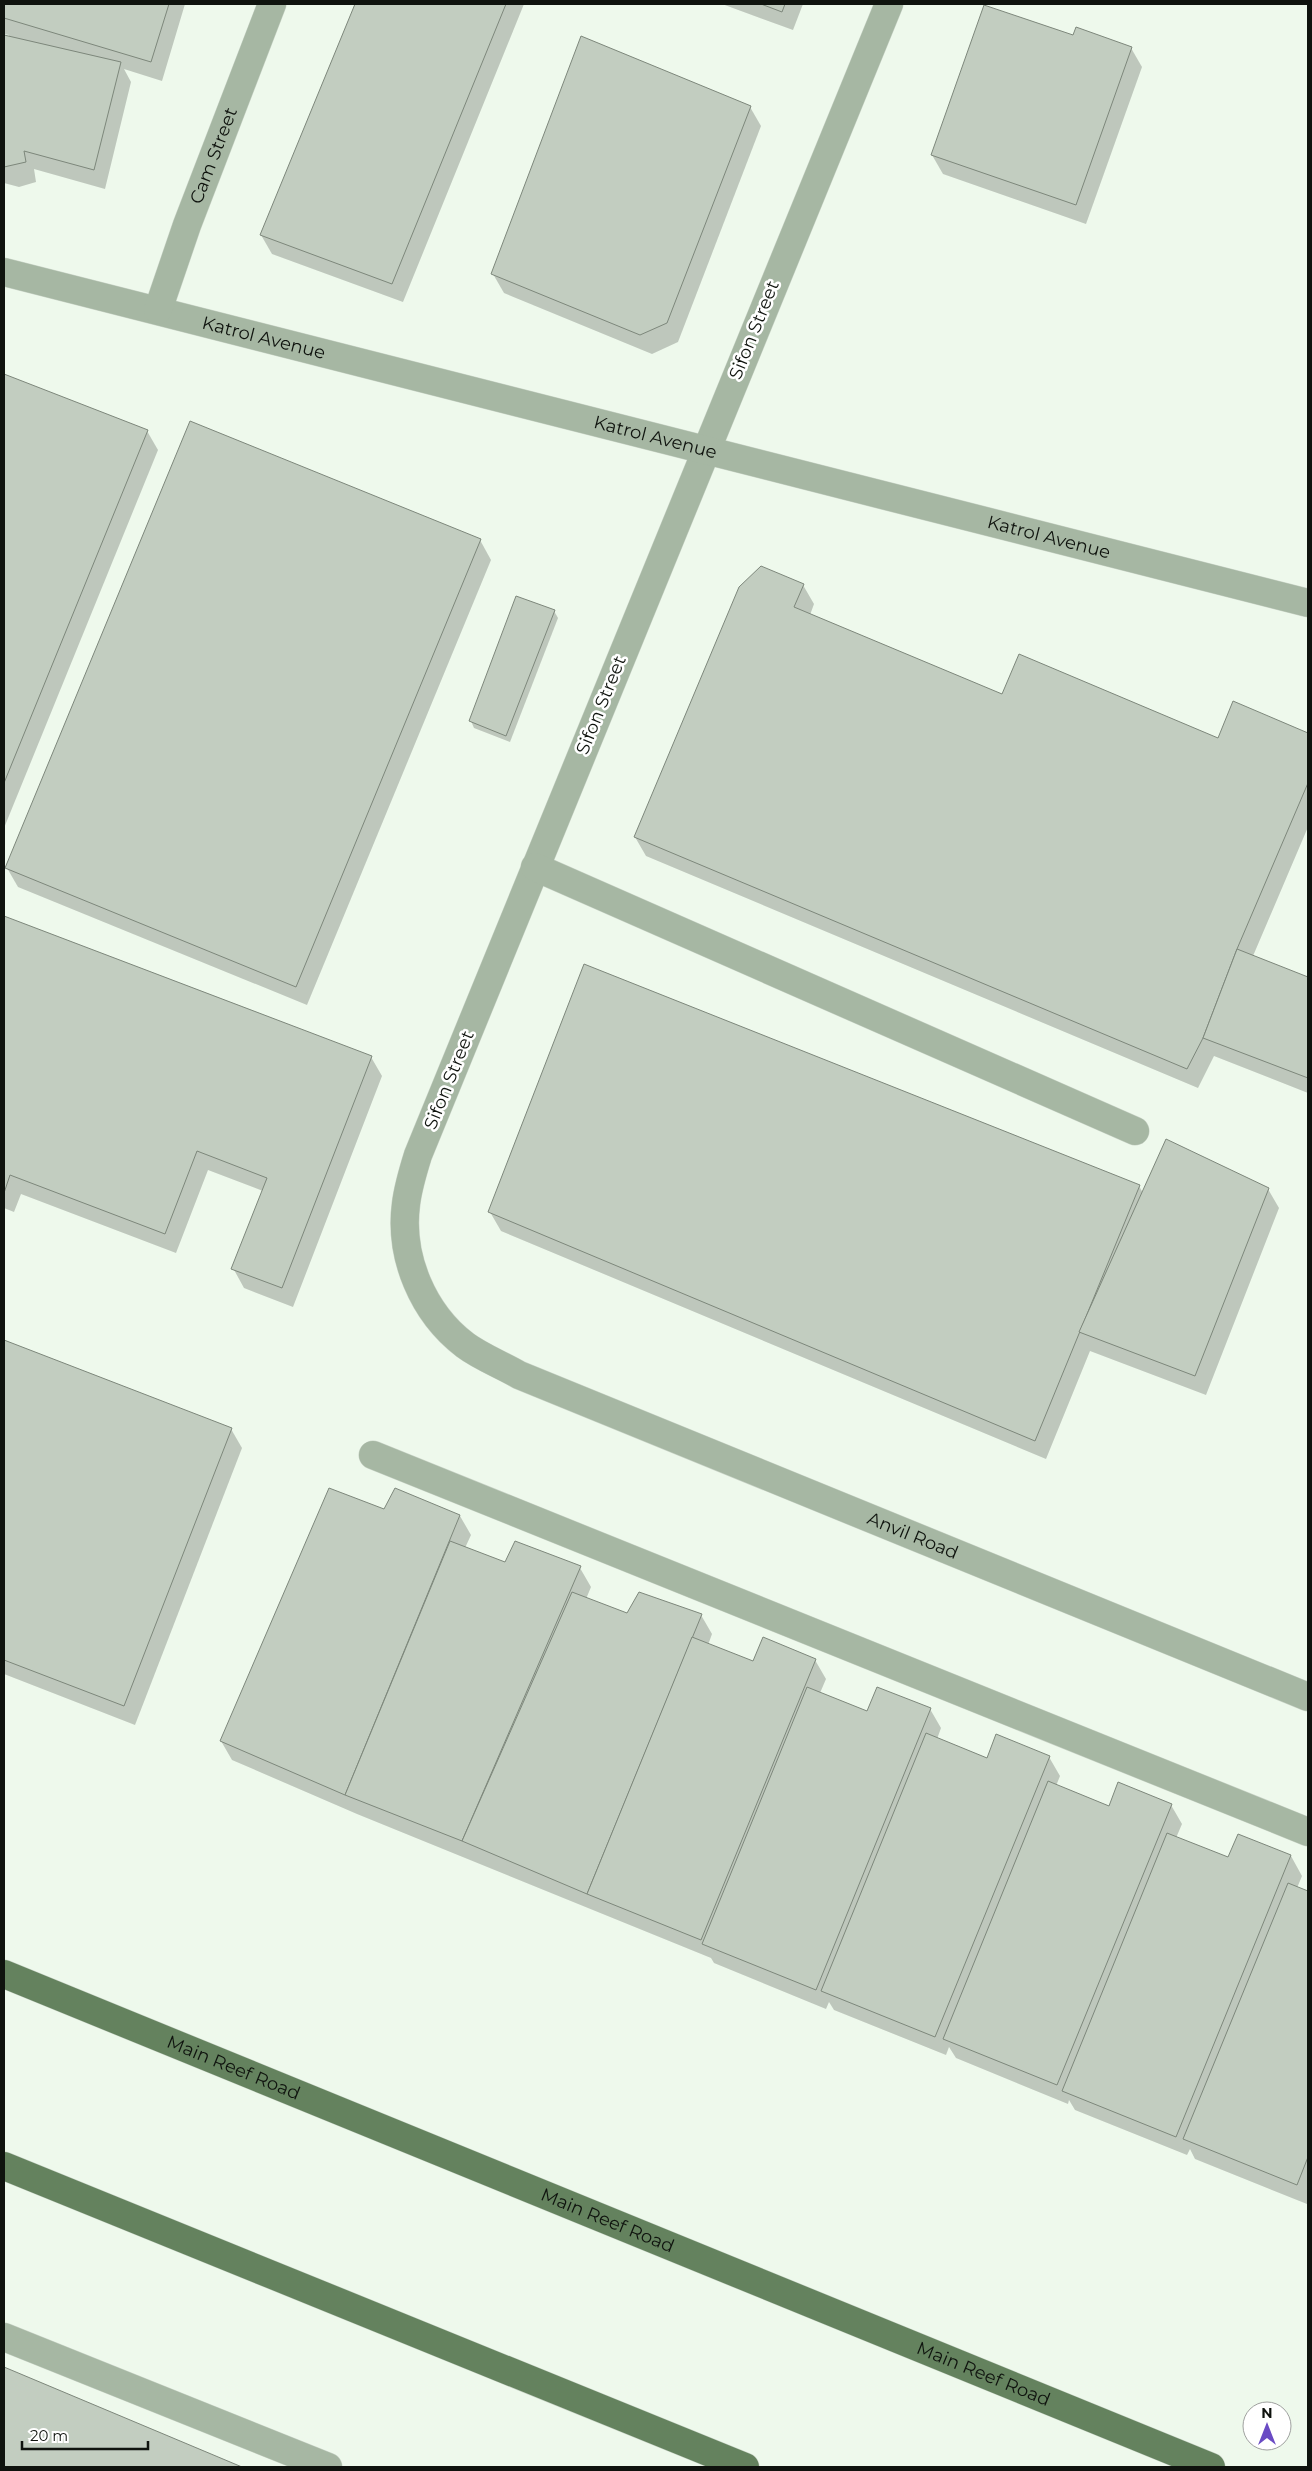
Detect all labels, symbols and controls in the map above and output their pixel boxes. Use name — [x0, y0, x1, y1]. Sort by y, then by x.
street label: Cam Street — [185, 104, 242, 207]
street label: Sifon Street — [724, 277, 784, 383]
street label: Katrol Avenue — [200, 312, 328, 364]
street label: Katrol Avenue — [591, 411, 719, 464]
street label: Katrol Avenue — [985, 511, 1113, 563]
street label: Sifon Street — [571, 652, 631, 758]
street label: Sifon Street — [419, 1027, 479, 1133]
street label: Anvil Road — [864, 1507, 961, 1564]
street label: Main Reef Road — [164, 2031, 304, 2105]
street label: Main Reef Road — [538, 2183, 678, 2258]
street label: Main Reef Road — [913, 2337, 1053, 2411]
north arrow — [1242, 2401, 1292, 2451]
text: N — [1261, 2404, 1273, 2422]
scale bar — [22, 2418, 149, 2450]
text: 20 m — [30, 2426, 68, 2445]

